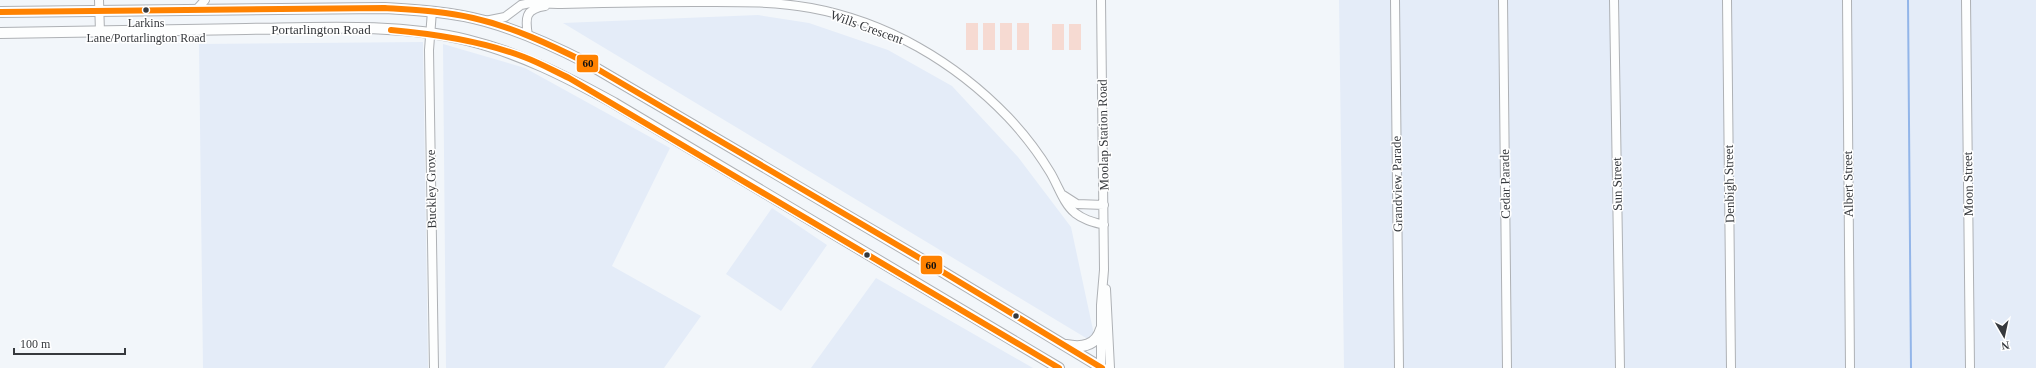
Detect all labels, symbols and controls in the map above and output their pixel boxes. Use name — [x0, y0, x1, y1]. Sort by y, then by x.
marker: Larkins Lane/Portarlington Road — [141, 5, 151, 15]
street label: Wills Crescent — [829, 7, 906, 47]
place label: Larkins Lane/Portarlington Road — [87, 16, 205, 45]
street label: Portarlington Road — [271, 22, 371, 37]
line badge: 60 — [576, 54, 599, 73]
text: 60 — [583, 57, 594, 69]
street label: Moolap Station Road — [1095, 79, 1111, 191]
street label: Grandview Parade — [1389, 135, 1405, 232]
street label: Denbigh Street — [1721, 144, 1737, 223]
street label: Buckley Grove — [423, 149, 439, 229]
street label: Cedar Parade — [1497, 149, 1513, 219]
street label: Albert Street — [1840, 150, 1856, 218]
street label: Moon Street — [1960, 151, 1976, 216]
street label: Sun Street — [1609, 157, 1625, 211]
unlabelled marker — [862, 250, 872, 260]
line badge: 60 — [920, 255, 943, 275]
text: 60 — [926, 259, 937, 271]
unlabelled marker — [1011, 311, 1021, 321]
north arrow — [1984, 316, 2024, 356]
scale bar — [14, 330, 125, 356]
text: 100 m — [20, 337, 51, 351]
text: N — [2001, 339, 2010, 352]

